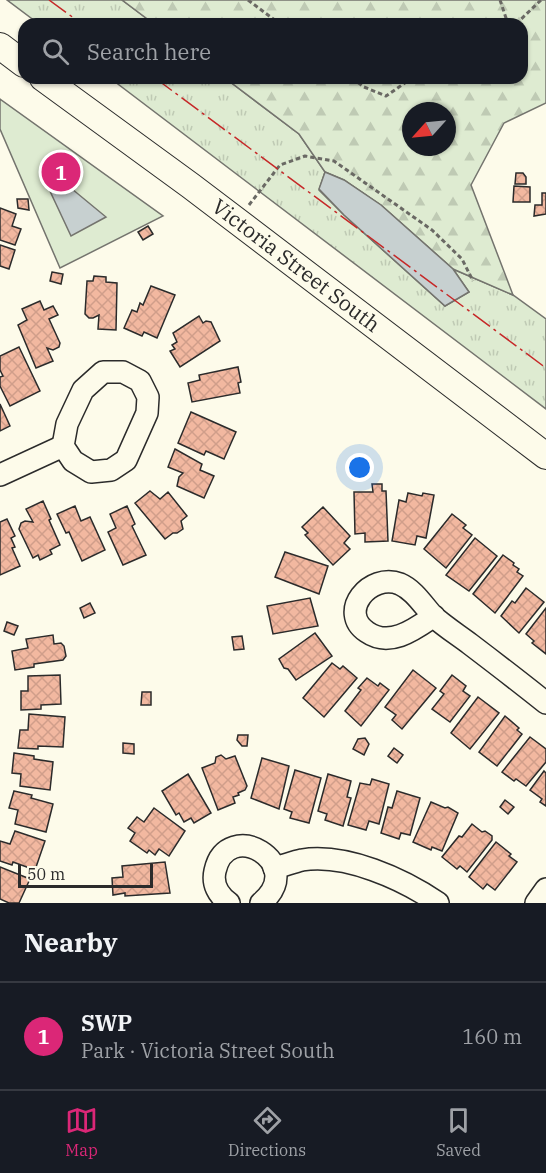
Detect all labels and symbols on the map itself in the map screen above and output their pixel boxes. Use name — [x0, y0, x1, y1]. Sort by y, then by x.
north arrow — [402, 102, 456, 156]
pin: 1 — [42, 150, 80, 195]
street label: Victoria Street South — [207, 192, 386, 338]
your location — [345, 453, 374, 482]
scale bar — [18, 861, 153, 888]

